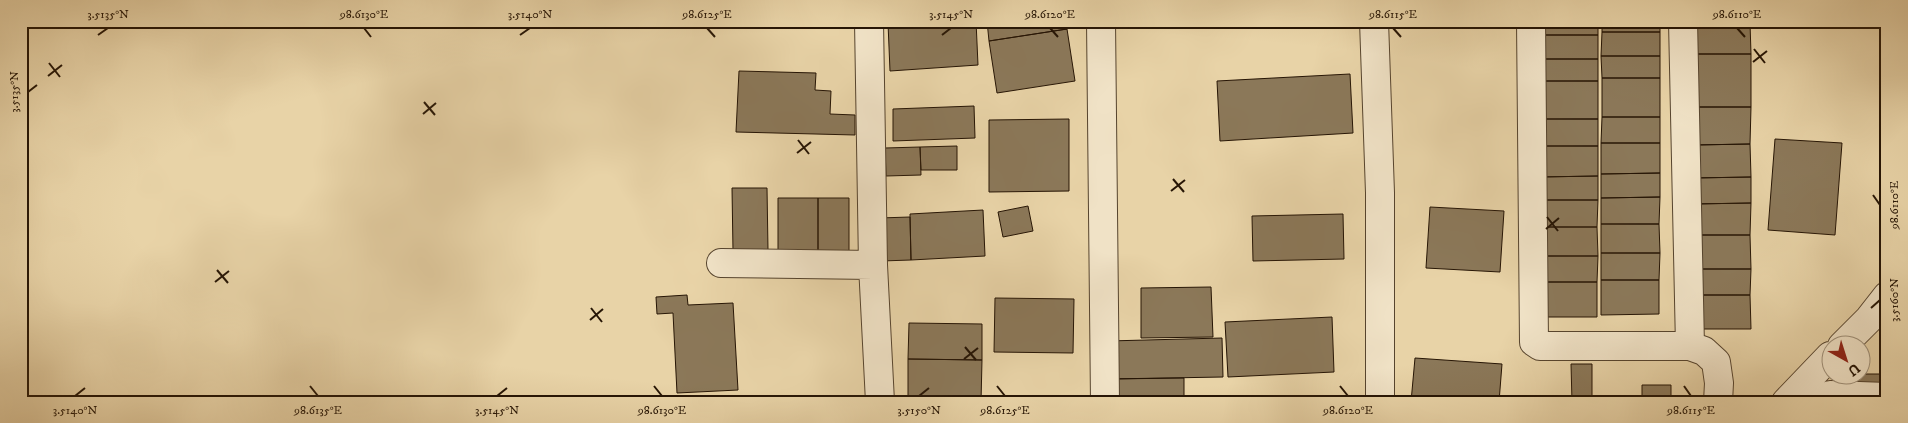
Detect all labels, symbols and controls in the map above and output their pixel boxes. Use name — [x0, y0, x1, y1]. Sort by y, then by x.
text: 3.5135°N — [87, 7, 129, 22]
text: 98.6130°E — [339, 7, 389, 22]
text: 3.5140°N — [508, 7, 552, 22]
text: 98.6125°E — [681, 7, 732, 22]
text: 3.5145°N — [929, 7, 973, 22]
text: 98.6120°E — [1024, 7, 1076, 22]
text: 98.6115°E — [1368, 7, 1418, 22]
text: 98.6110°E — [1712, 7, 1762, 22]
text: 3.5135°N — [7, 71, 22, 113]
text: 98.6110°E — [1887, 180, 1902, 230]
text: 3.5160°N — [1887, 278, 1902, 322]
north arrow — [1820, 336, 1870, 386]
text: U — [1844, 359, 1863, 380]
text: 3.5140°N — [53, 403, 97, 418]
text: 98.6135°E — [293, 403, 343, 418]
text: 3.5145°N — [475, 403, 519, 418]
text: 98.6130°E — [637, 403, 687, 418]
text: 3.5150°N — [897, 403, 941, 418]
text: 98.6125°E — [979, 403, 1030, 418]
text: 98.6120°E — [1322, 403, 1374, 418]
text: 98.6115°E — [1666, 403, 1716, 418]

